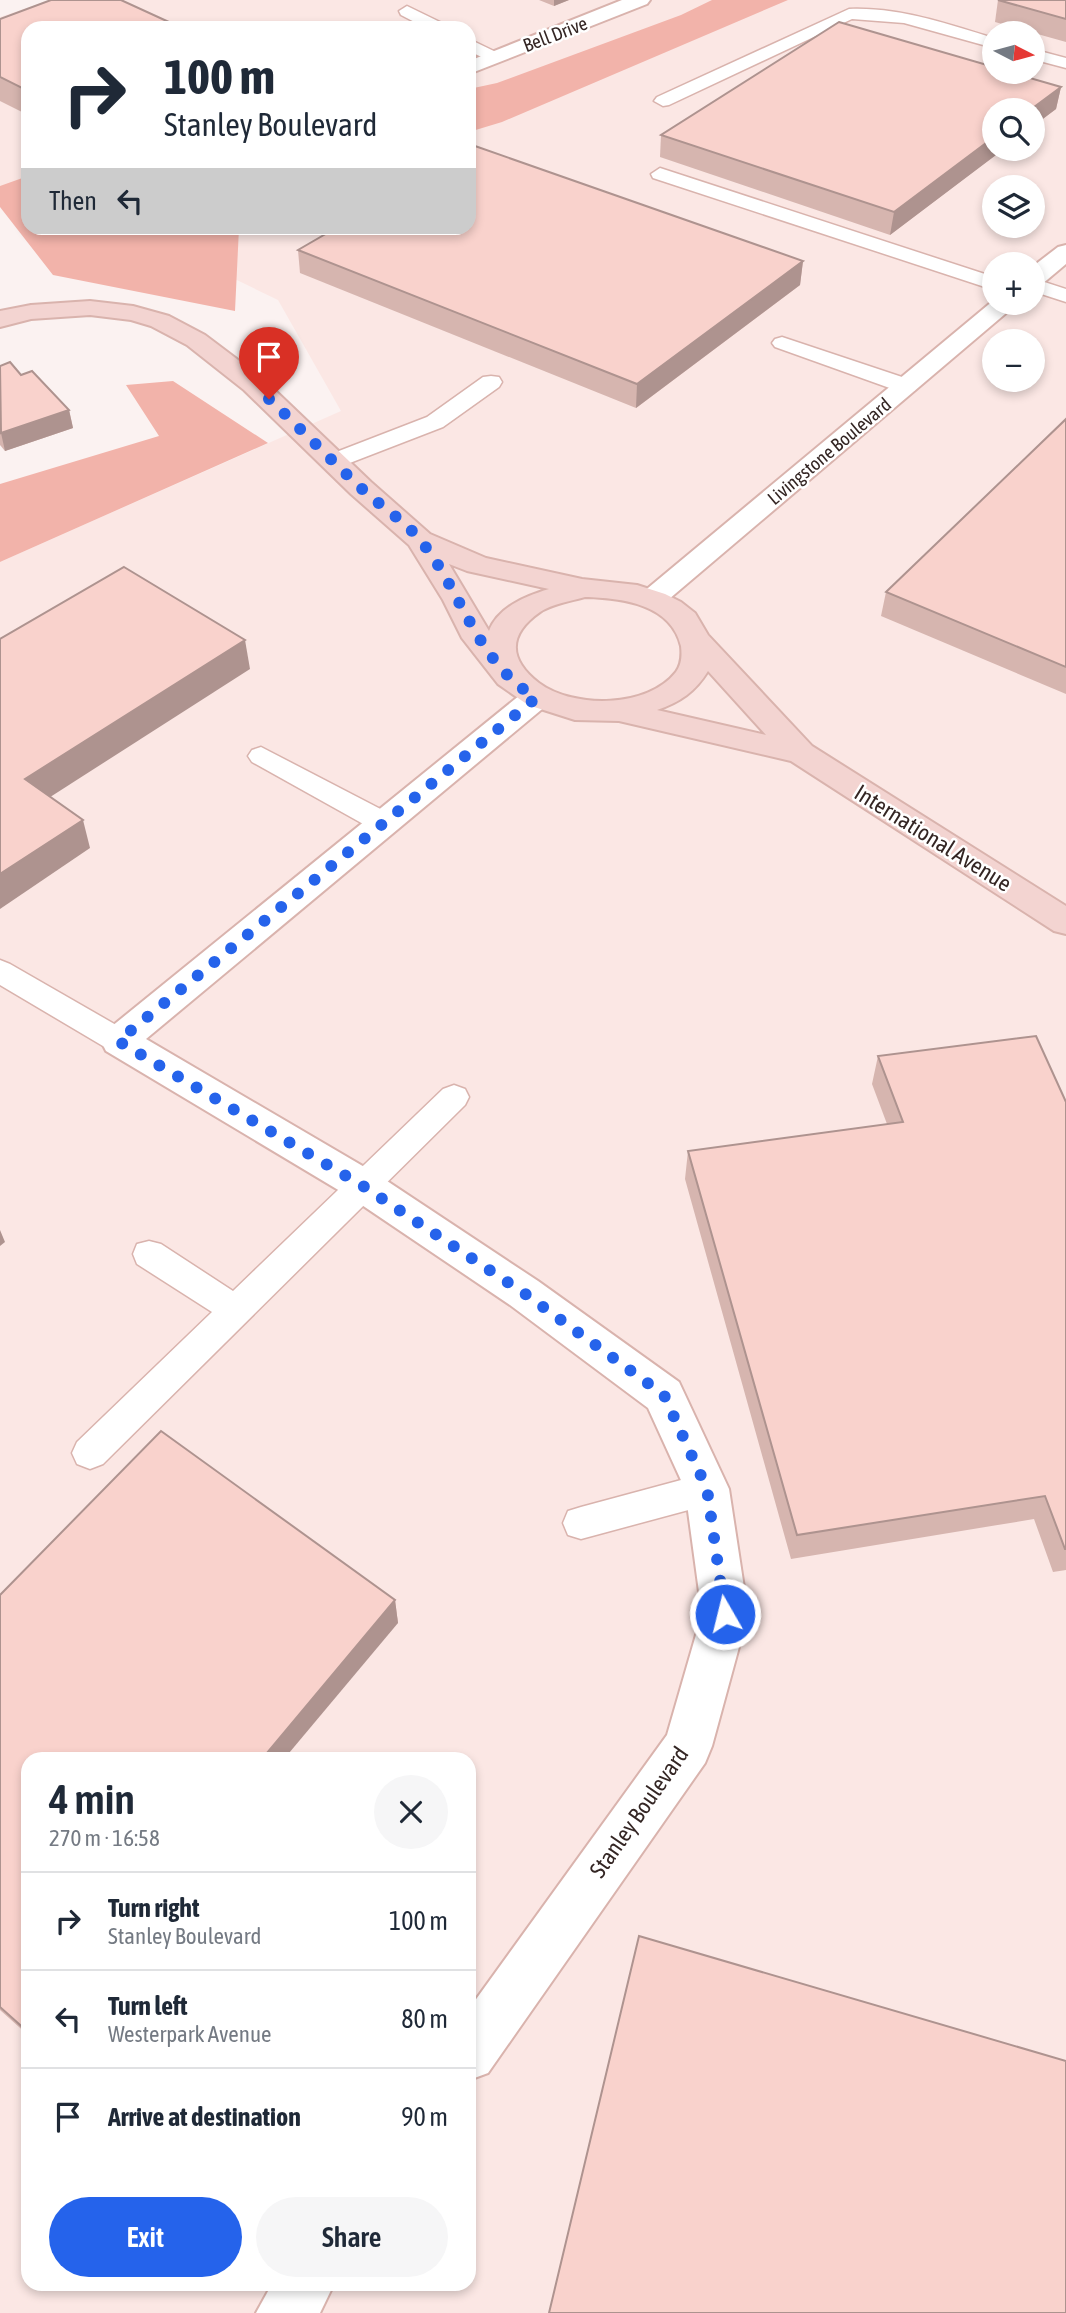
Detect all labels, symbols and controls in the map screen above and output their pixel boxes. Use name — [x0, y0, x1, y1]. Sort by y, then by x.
street label: Bell Drive — [520, 12, 590, 56]
north arrow — [982, 21, 1045, 84]
map controls — [982, 21, 1045, 392]
text: 100 m — [164, 48, 275, 104]
icon: right — [49, 49, 140, 140]
button: search — [982, 98, 1045, 161]
text: Stanley Boulevard — [164, 106, 377, 143]
button: layers — [982, 175, 1045, 238]
icon: left — [111, 182, 149, 220]
text: Then — [49, 186, 97, 216]
button: + — [982, 252, 1045, 315]
pin — [239, 327, 299, 399]
button: − — [982, 329, 1045, 392]
icon: arrive — [250, 338, 288, 376]
street label: Livingstone Boulevard — [763, 393, 895, 509]
street label: International Avenue — [850, 779, 1016, 897]
position arrow — [688, 1577, 762, 1651]
street label: Stanley Boulevard — [584, 1742, 694, 1882]
text: 4 min — [49, 1775, 135, 1823]
button: close — [374, 1775, 448, 1849]
text: 270 m · 16:58 — [49, 1825, 160, 1851]
text: Turn right — [108, 1893, 199, 1923]
icon: right — [49, 1902, 87, 1940]
text: 100 m — [389, 1906, 448, 1936]
text: Stanley Boulevard — [108, 1923, 261, 1949]
text: Turn left — [108, 1991, 188, 2021]
icon: left — [49, 2000, 87, 2038]
text: 80 m — [401, 2004, 448, 2034]
text: Westerpark Avenue — [108, 2021, 271, 2047]
icon: arrive — [49, 2098, 87, 2136]
text: Arrive at destination — [108, 2102, 301, 2132]
text: 90 m — [401, 2102, 448, 2132]
button: Exit — [49, 2197, 242, 2277]
button: Share — [256, 2197, 448, 2277]

